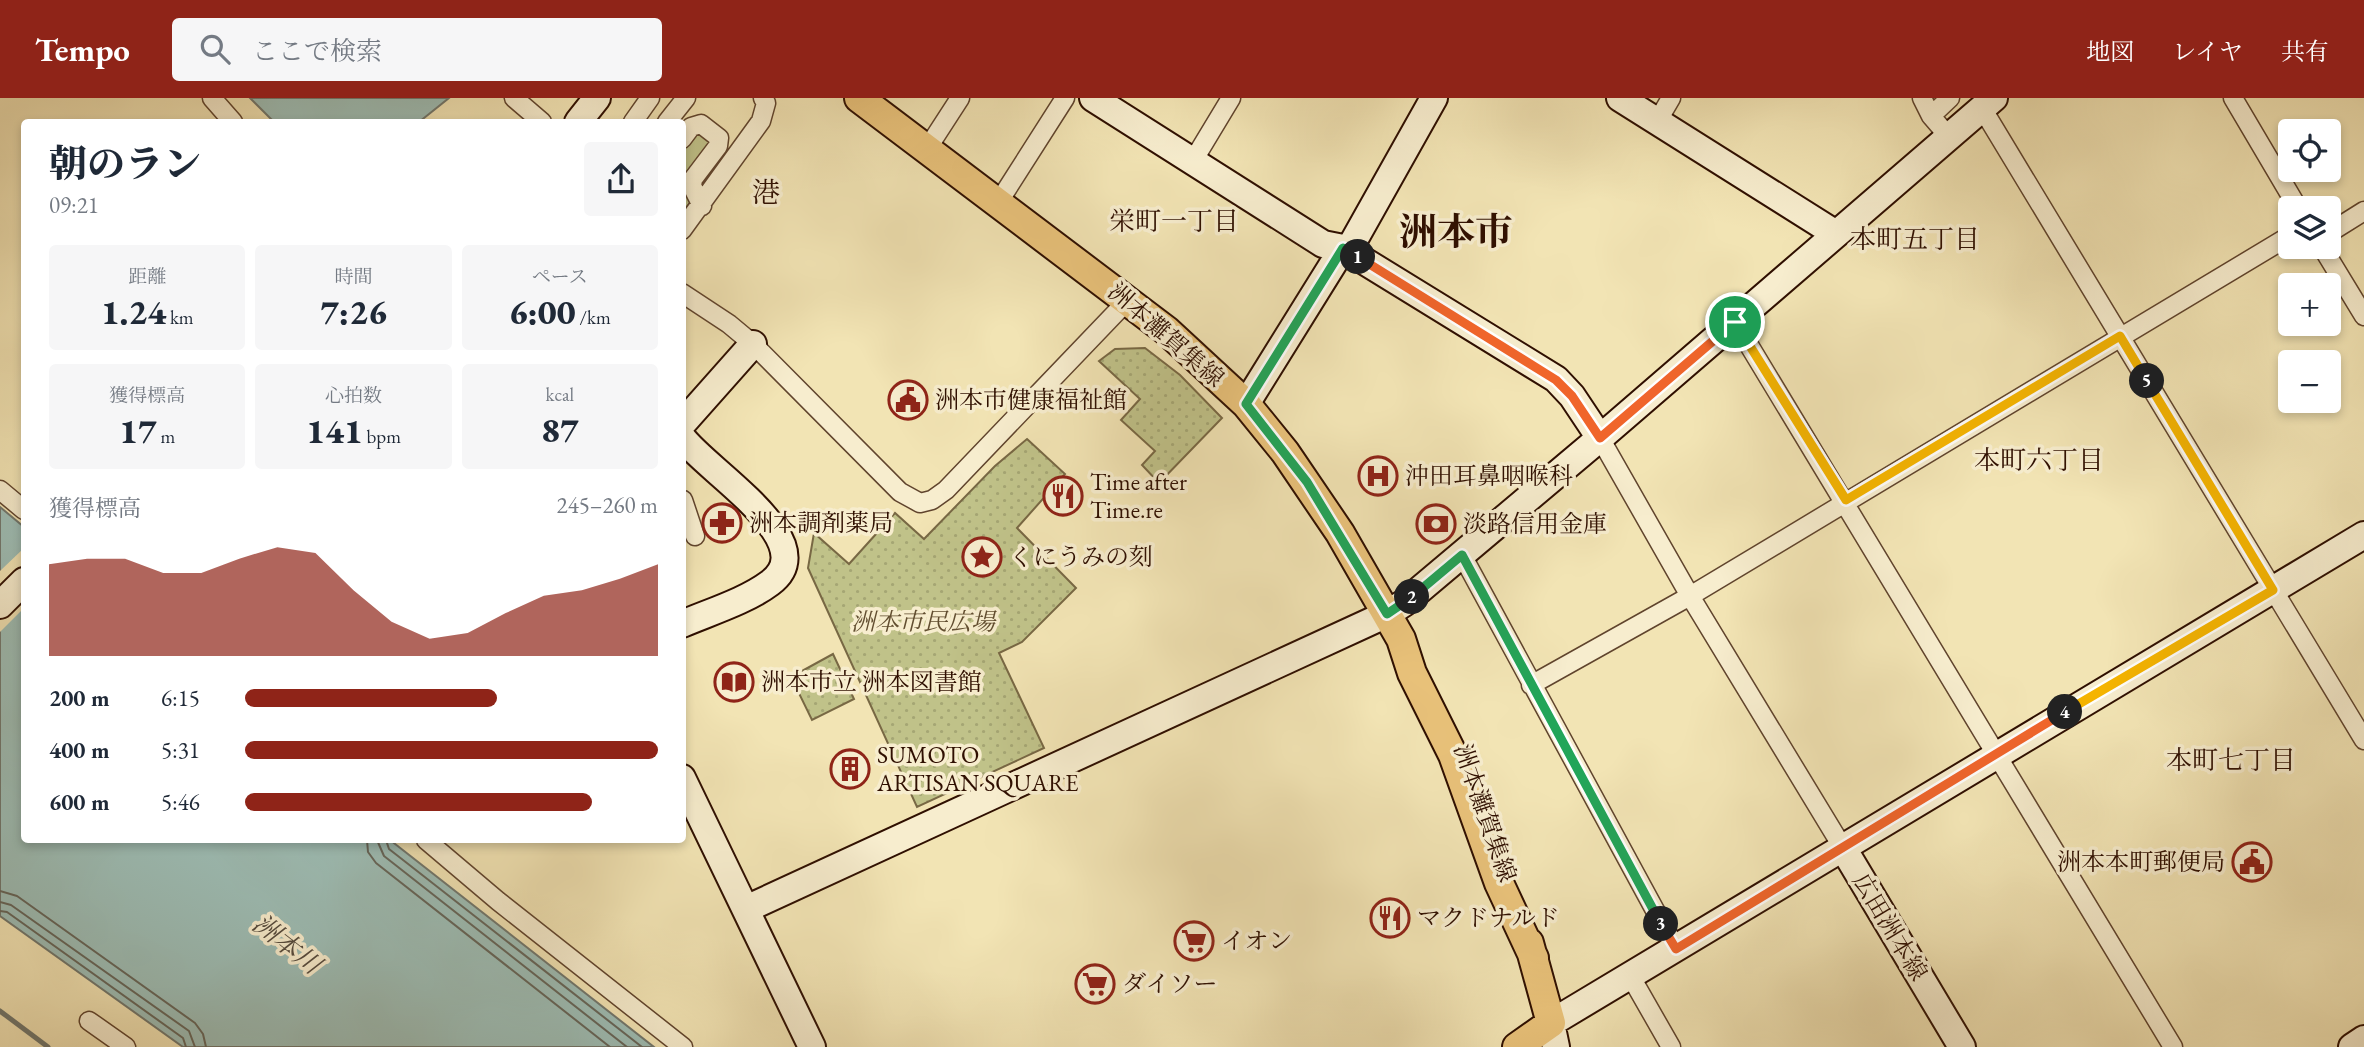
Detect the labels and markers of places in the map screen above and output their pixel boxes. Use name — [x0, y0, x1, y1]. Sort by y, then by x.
pin: 1 — [1340, 240, 1376, 274]
pin — [1705, 292, 1765, 352]
pin: 5 — [2130, 364, 2164, 398]
public building icon: 洲本市健康福祉館 — [887, 379, 929, 421]
place label: 洲本市健康福祉館 — [935, 384, 1127, 415]
hospital icon: 沖田耳鼻咽喉科 — [1357, 455, 1399, 497]
place label: 沖田耳鼻咽喉科 — [1405, 460, 1573, 491]
place label: Time after Time.re — [1090, 466, 1187, 525]
restaurant icon: Time after Time.re — [1042, 475, 1084, 517]
pharmacy icon: 洲本調剤薬局 — [701, 502, 743, 544]
bank icon: 淡路信用金庫 — [1415, 503, 1457, 545]
place label: 洲本調剤薬局 — [749, 507, 893, 538]
place label: 淡路信用金庫 — [1463, 508, 1607, 539]
place icon: くにうみの刻 — [961, 536, 1003, 578]
place label: くにうみの刻 — [1009, 541, 1153, 572]
pin: 2 — [1394, 580, 1430, 614]
library icon: 洲本市立 洲本図書館 — [713, 661, 755, 703]
place label: 洲本市立 洲本図書館 — [761, 666, 982, 697]
pin: 4 — [2048, 694, 2082, 730]
place label: SUMOTO ARTISAN SQUARE — [876, 739, 1079, 798]
building icon: SUMOTO ARTISAN SQUARE — [829, 748, 871, 790]
public building icon: 洲本本町郵便局 — [2231, 841, 2273, 883]
place label: 洲本本町郵便局 — [2057, 846, 2225, 877]
restaurant icon: マクドナルド — [1369, 897, 1411, 939]
place label: マクドナルド — [1417, 902, 1560, 933]
pin: 3 — [1644, 906, 1678, 942]
supermarket icon: イオン — [1173, 920, 1215, 962]
place label: イオン — [1221, 925, 1292, 956]
supermarket icon: ダイソー — [1074, 963, 1116, 1005]
place label: ダイソー — [1122, 968, 1218, 999]

